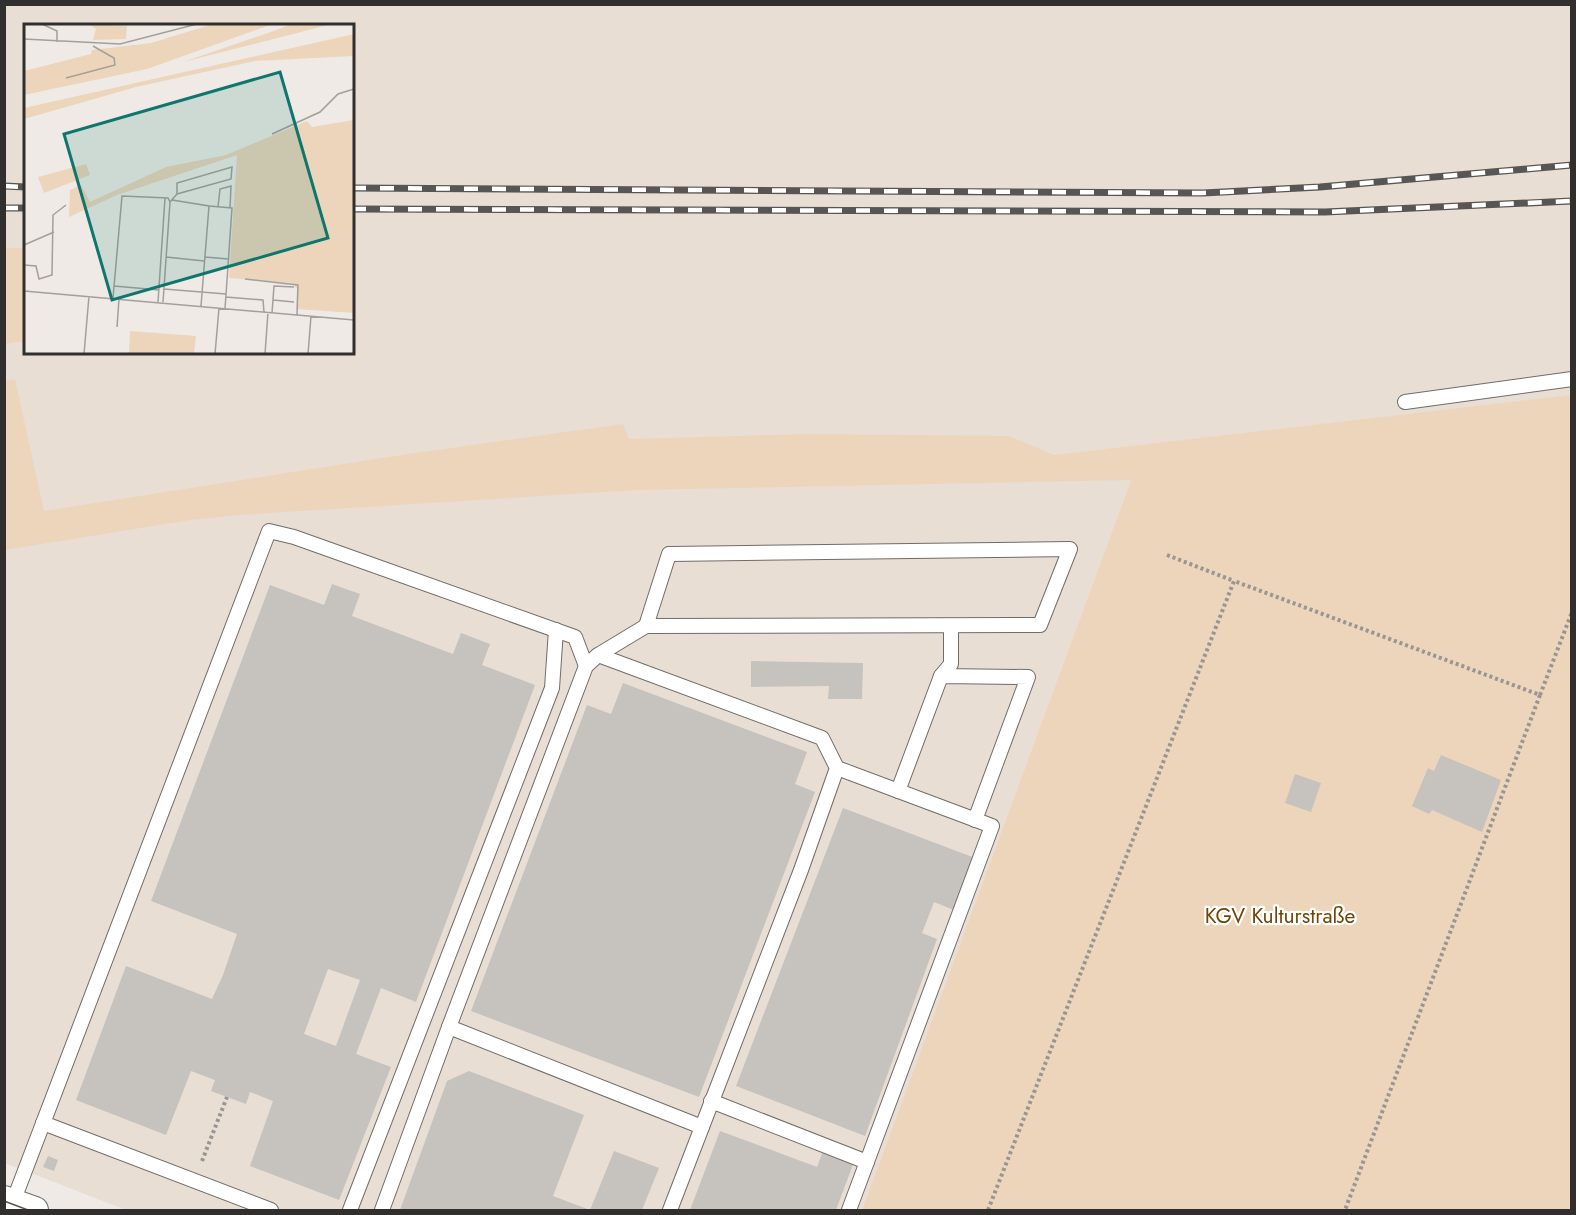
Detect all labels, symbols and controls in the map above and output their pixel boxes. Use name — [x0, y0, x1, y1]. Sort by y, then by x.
inset map — [24, 24, 354, 354]
park label: KGV Kulturstraße — [1205, 901, 1355, 931]

